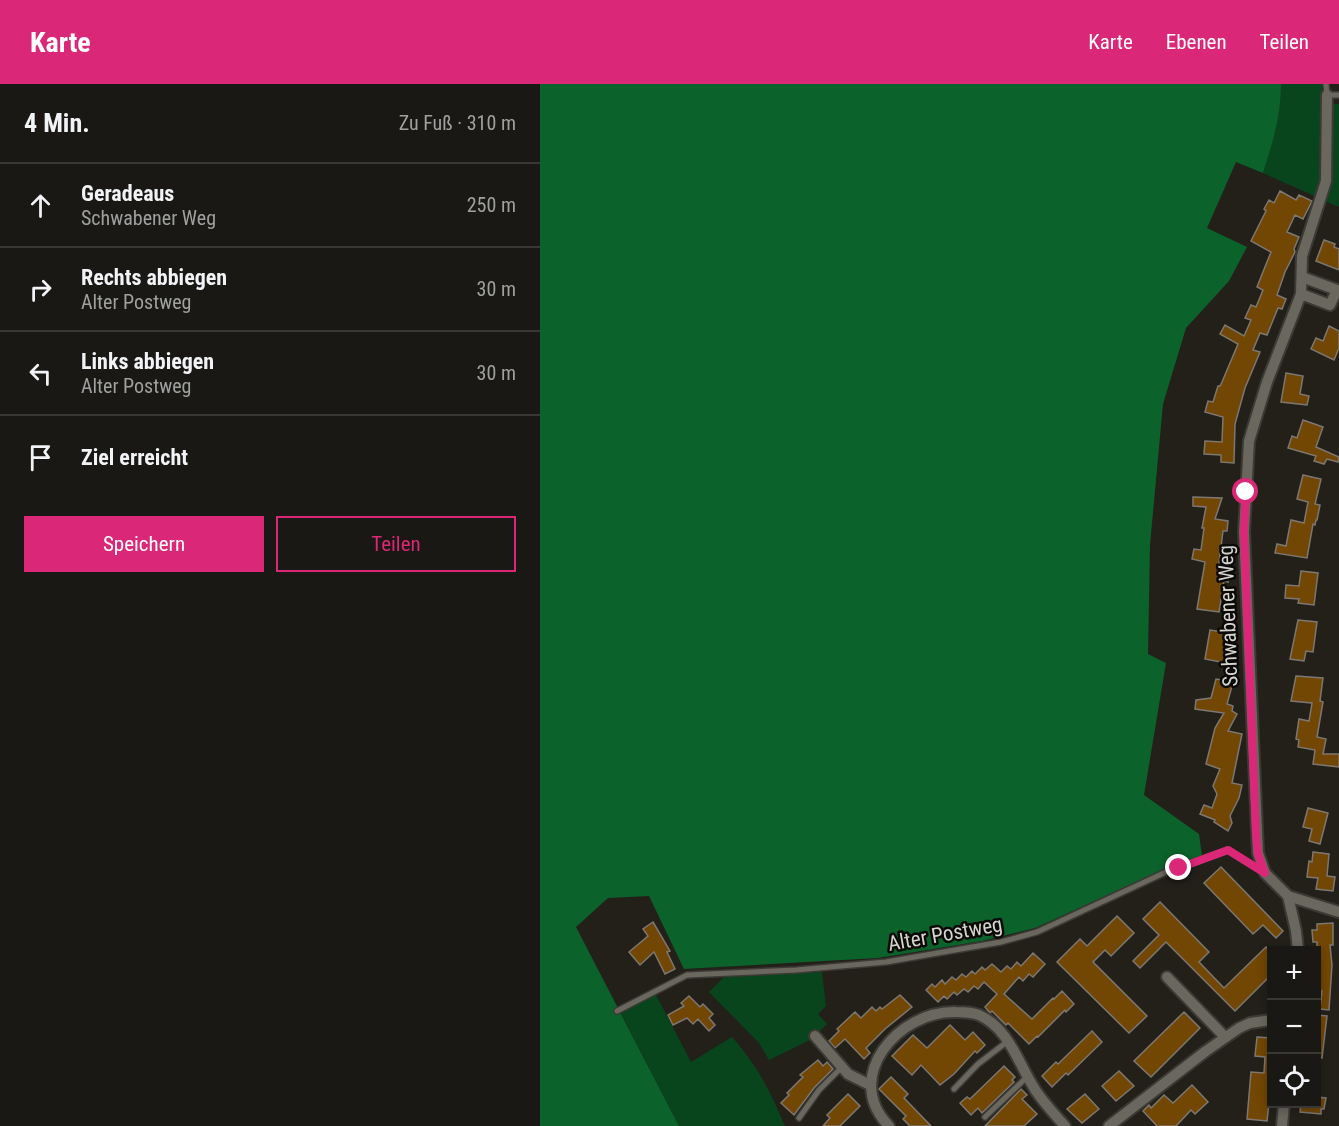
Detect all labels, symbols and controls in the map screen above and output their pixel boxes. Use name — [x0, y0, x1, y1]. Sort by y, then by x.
text: Karte — [30, 26, 91, 59]
text: Karte — [1088, 30, 1133, 54]
text: Ebenen — [1166, 30, 1227, 54]
text: Teilen — [1260, 30, 1309, 54]
text: 4 Min. — [24, 108, 90, 138]
text: Zu Fuß · 310 m — [399, 111, 516, 135]
text: Geradeaus — [81, 181, 174, 206]
icon: ahead — [24, 189, 57, 222]
text: 250 m — [467, 193, 516, 217]
text: Schwabener Weg — [81, 206, 216, 230]
text: Rechts abbiegen — [81, 265, 227, 290]
icon: right — [24, 273, 57, 306]
text: 30 m — [477, 277, 516, 301]
text: Alter Postweg — [81, 290, 191, 314]
text: Links abbiegen — [81, 349, 214, 374]
icon: left — [24, 357, 57, 390]
text: 30 m — [477, 361, 516, 385]
text: Alter Postweg — [81, 374, 191, 398]
icon: arrive — [24, 441, 57, 474]
text: Ziel erreicht — [81, 445, 188, 470]
route start — [1232, 478, 1258, 504]
button: Speichern — [24, 516, 264, 572]
button: Teilen — [276, 516, 516, 572]
street label: Schwabener Weg — [1214, 545, 1242, 687]
route end — [1165, 854, 1191, 880]
street label: Alter Postweg — [886, 912, 1004, 956]
map controls — [1267, 946, 1321, 1108]
button: + — [1267, 946, 1321, 1000]
button: − — [1267, 1000, 1321, 1054]
button: locate — [1267, 1054, 1321, 1108]

